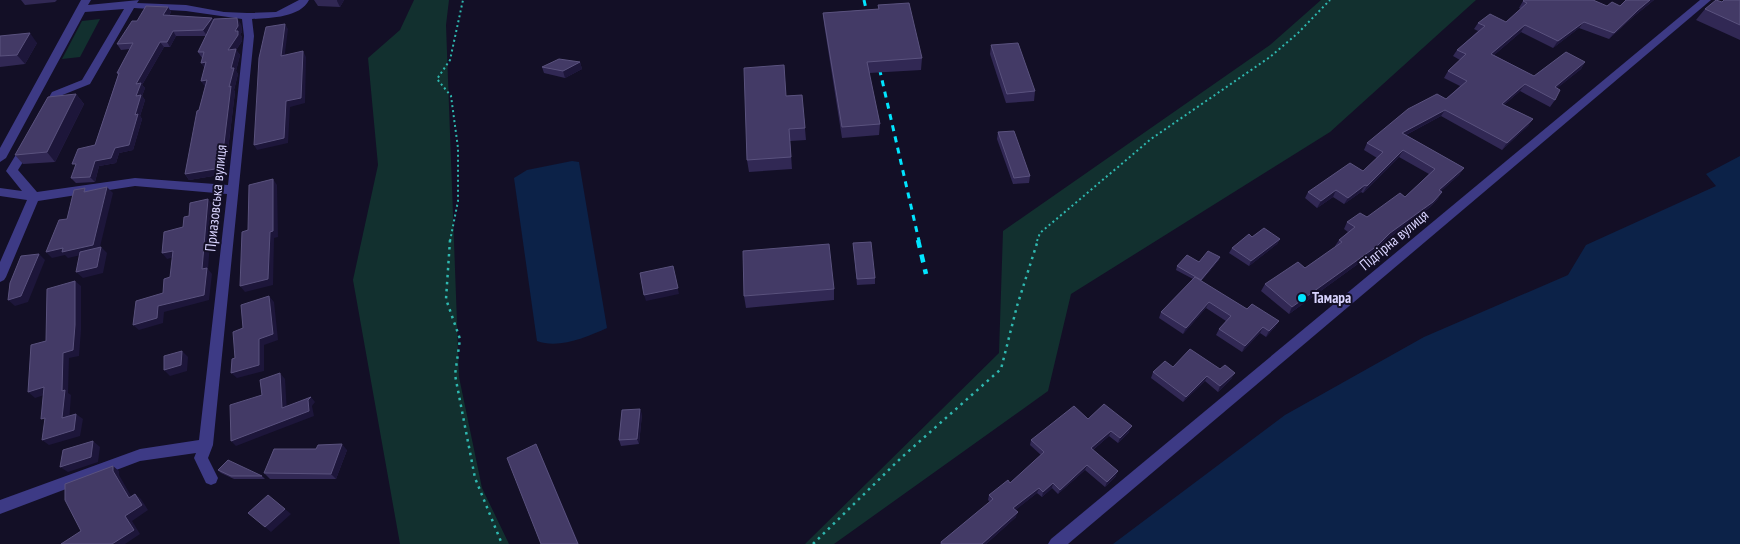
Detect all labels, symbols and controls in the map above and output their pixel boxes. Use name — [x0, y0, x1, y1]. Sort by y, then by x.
street label: Приазовська вулиця — [200, 143, 231, 252]
street label: Підгірна вулиця — [1355, 205, 1432, 274]
place label: Тамара — [1312, 288, 1351, 307]
marker: Тамара — [1296, 292, 1308, 304]

